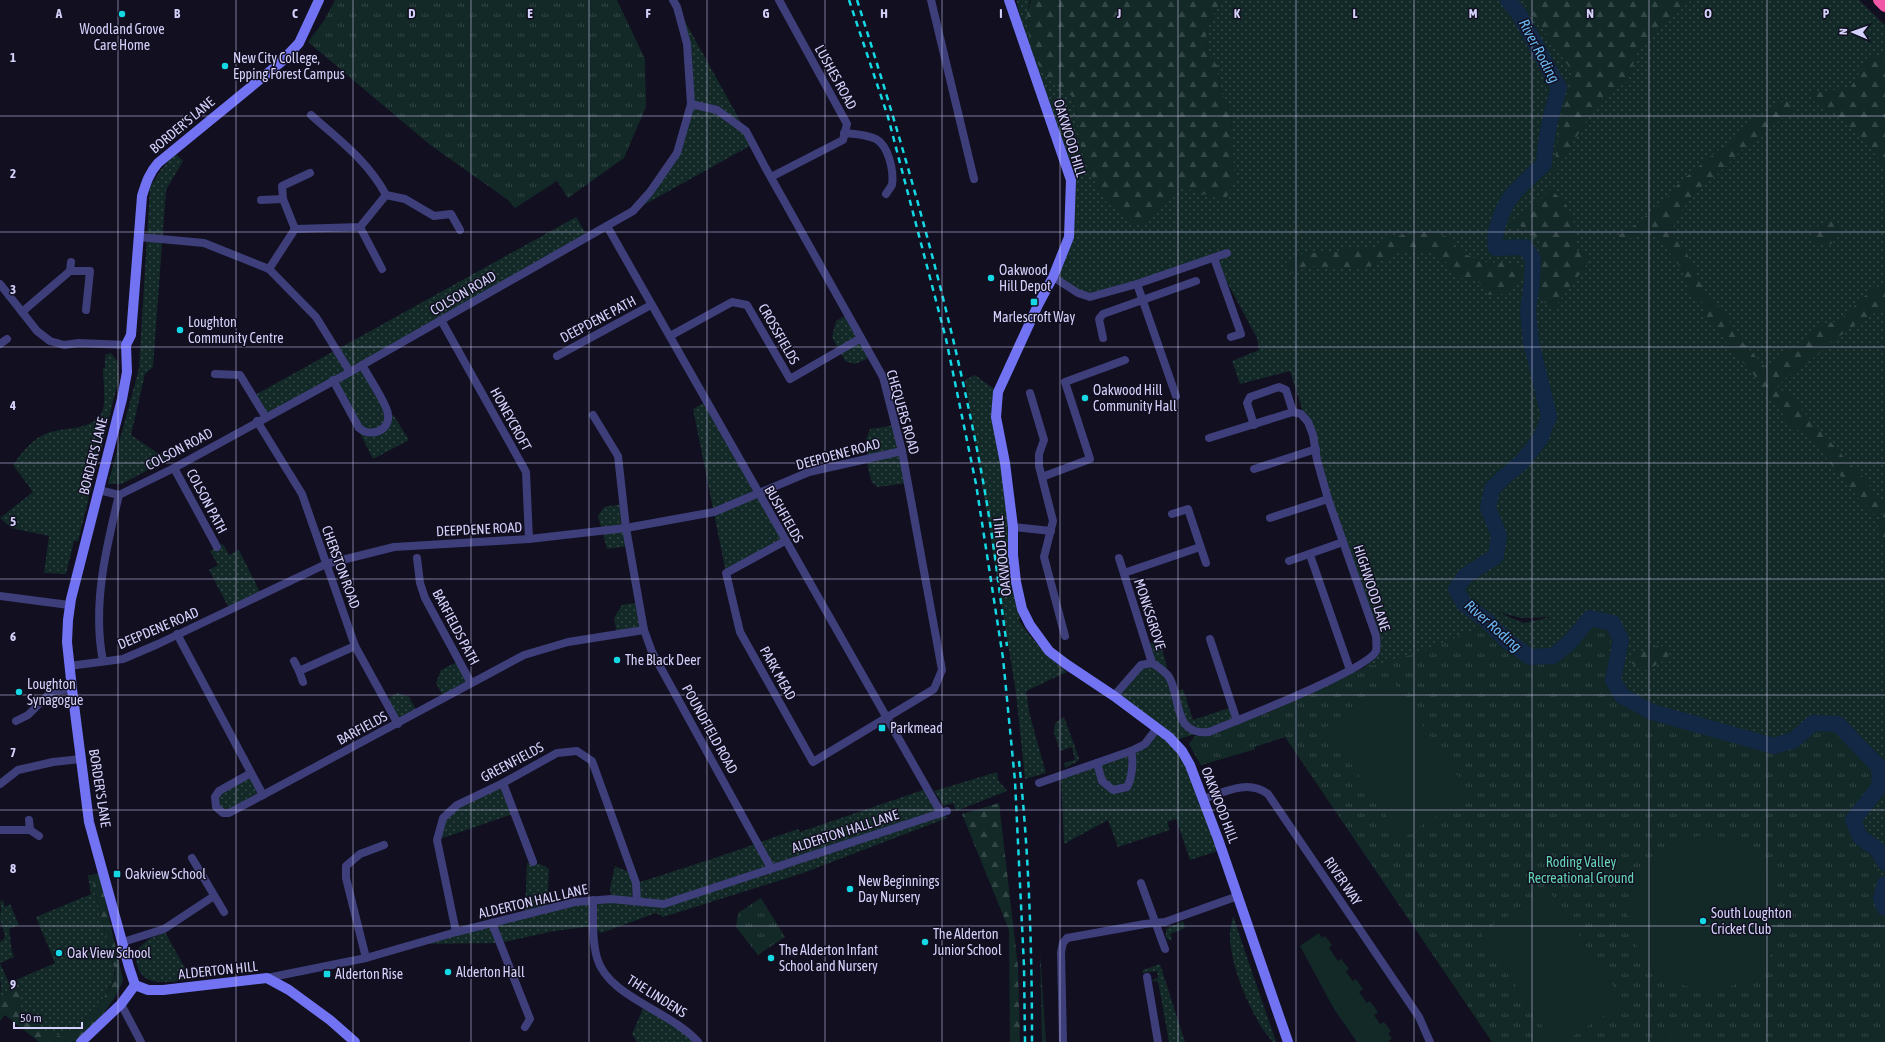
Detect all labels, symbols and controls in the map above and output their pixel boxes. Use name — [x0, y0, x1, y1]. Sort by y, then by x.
text: A — [55, 6, 63, 21]
text: B — [174, 6, 181, 21]
text: C — [292, 6, 298, 21]
text: D — [408, 6, 416, 21]
text: E — [527, 6, 533, 21]
text: F — [645, 6, 651, 21]
text: G — [763, 6, 770, 21]
text: H — [880, 6, 888, 21]
text: I — [999, 6, 1003, 21]
text: J — [1116, 6, 1121, 21]
text: K — [1234, 6, 1241, 21]
text: L — [1352, 6, 1358, 21]
text: M — [1469, 6, 1478, 21]
text: N — [1586, 6, 1594, 21]
text: O — [1704, 6, 1712, 21]
text: P — [1823, 6, 1830, 21]
marker: Woodland Grove Care Home — [117, 9, 127, 19]
north arrow — [1833, 12, 1873, 52]
water label: River Roding — [1516, 16, 1563, 86]
place label: Woodland Grove Care Home — [79, 21, 165, 53]
text: N — [1837, 28, 1849, 35]
street label: LUSHES ROAD — [812, 42, 860, 112]
text: 1 — [10, 50, 16, 65]
place label: New City College, Epping Forest Campus — [233, 50, 345, 82]
marker: New City College, Epping Forest Campus — [220, 61, 230, 71]
street label: BORDER'S LANE — [147, 93, 218, 157]
street label: OAKWOOD HILL — [1051, 97, 1090, 179]
text: 2 — [10, 166, 16, 181]
place label: Oakwood Hill Depot — [999, 262, 1051, 294]
street label: COLSON ROAD — [427, 268, 499, 318]
marker: Oakwood Hill Depot — [986, 273, 996, 283]
text: 3 — [10, 282, 16, 297]
street label: DEEPDENE PATH — [557, 292, 639, 346]
marker: Marlescroft Way — [1029, 297, 1039, 307]
street label: CROSSFIELDS — [755, 301, 803, 367]
place label: Marlescroft Way — [993, 309, 1076, 325]
place label: Loughton Community Centre — [188, 314, 284, 346]
marker: Loughton Community Centre — [175, 325, 185, 335]
street label: CHEQUERS ROAD — [883, 368, 923, 456]
place label: Oakwood Hill Community Hall — [1093, 382, 1177, 414]
street label: HONEYCROFT — [487, 385, 535, 453]
marker: Oakwood Hill Community Hall — [1080, 393, 1090, 403]
text: 4 — [9, 398, 16, 413]
street label: BORDER'S LANE — [76, 416, 110, 496]
street label: COLSON ROAD — [143, 425, 215, 473]
street label: DEEPDENE ROAD — [794, 435, 882, 473]
street label: COLSON PATH — [183, 466, 231, 536]
street label: BUSHFIELDS — [761, 483, 807, 545]
text: 5 — [10, 514, 16, 529]
street label: OAKWOOD HILL — [990, 515, 1014, 597]
street label: DEEPDENE ROAD — [435, 519, 523, 539]
street label: CHERSTON ROAD — [319, 523, 363, 611]
street label: HIGHWOOD LANE — [1351, 543, 1394, 633]
street label: MONKSGROVE — [1131, 576, 1169, 652]
street label: BARFIELDS PATH — [429, 586, 483, 668]
water label: River Roding — [1461, 596, 1525, 655]
street label: DEEPDENE ROAD — [115, 604, 201, 652]
text: 6 — [10, 629, 16, 644]
street label: PARK MEAD — [757, 643, 799, 703]
place label: The Black Deer — [625, 652, 702, 668]
marker: The Black Deer — [612, 655, 622, 665]
place label: Loughton Synagogue — [27, 676, 83, 708]
street label: POUNDFIELD ROAD — [679, 682, 741, 777]
marker: Loughton Synagogue — [14, 687, 24, 697]
street label: BARFIELDS — [334, 708, 390, 748]
place label: Parkmead — [890, 720, 943, 736]
marker: Parkmead — [877, 723, 887, 733]
street label: GREENFIELDS — [478, 739, 546, 785]
text: 7 — [10, 745, 16, 760]
street label: BORDER'S LANE — [86, 748, 114, 828]
street label: OAKWOOD HILL — [1198, 765, 1242, 846]
street label: ALDERTON HALL LANE — [789, 806, 901, 856]
street label: RIVER WAY — [1321, 854, 1365, 909]
park label: Roding Valley Recreational Ground — [1528, 854, 1634, 886]
text: 8 — [10, 861, 16, 876]
place label: Oakview School — [125, 866, 206, 882]
marker: Oakview School — [112, 869, 122, 879]
place label: New Beginnings Day Nursery — [858, 873, 940, 905]
street label: ALDERTON HALL LANE — [477, 881, 589, 921]
marker: New Beginnings Day Nursery — [845, 884, 855, 894]
place label: South Loughton Cricket Club — [1711, 905, 1792, 937]
marker: South Loughton Cricket Club — [1698, 916, 1708, 926]
place label: The Alderton Junior School — [933, 926, 1002, 958]
marker: The Alderton Junior School — [920, 937, 930, 947]
place label: The Alderton Infant School and Nursery — [779, 942, 878, 974]
place label: Oak View School — [67, 945, 151, 961]
marker: Oak View School — [54, 948, 64, 958]
marker: The Alderton Infant School and Nursery — [766, 953, 776, 963]
street label: ALDERTON HILL — [177, 958, 259, 982]
place label: Alderton Hall — [456, 964, 525, 980]
place label: Alderton Rise — [335, 966, 403, 982]
marker: Alderton Hall — [443, 967, 453, 977]
marker: Alderton Rise — [322, 969, 332, 979]
street label: THE LINDENS — [624, 971, 690, 1021]
text: 9 — [10, 977, 16, 992]
scale bar — [14, 1004, 82, 1030]
text: 50 m — [20, 1011, 42, 1025]

